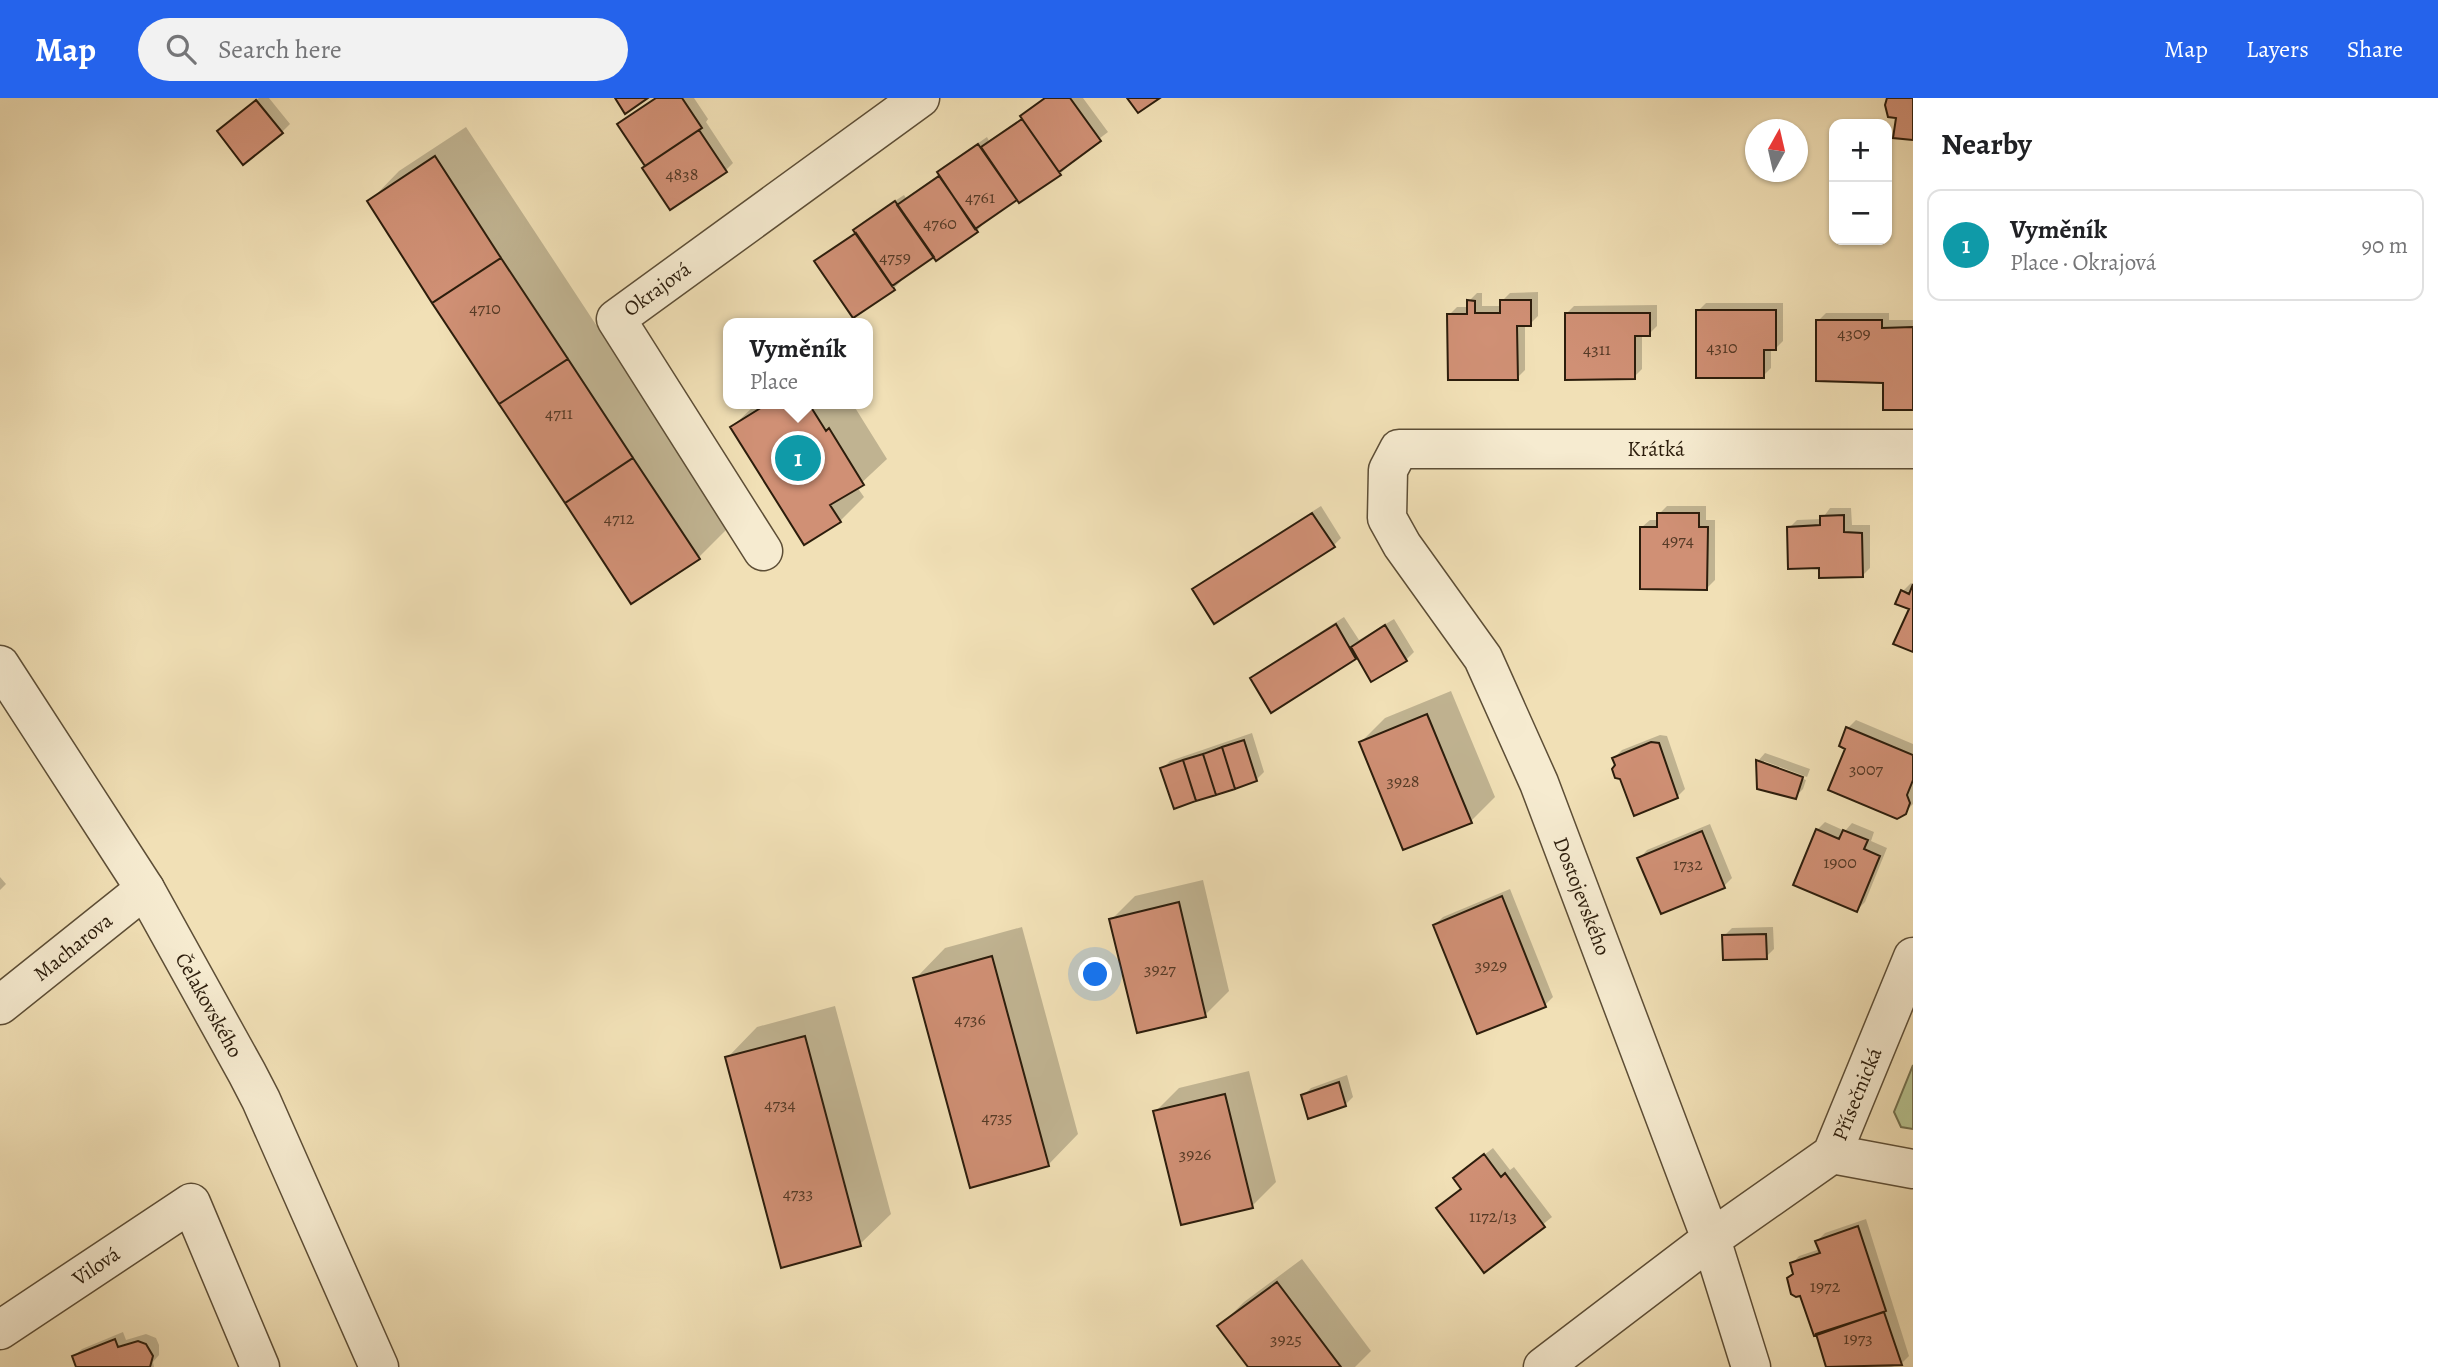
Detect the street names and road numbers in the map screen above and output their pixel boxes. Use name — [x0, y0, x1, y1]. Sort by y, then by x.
street label: Okrajová — [618, 255, 696, 323]
street label: Krátká — [1627, 435, 1685, 463]
street label: Dostojevského — [1547, 833, 1617, 959]
street label: Macharova — [28, 906, 119, 987]
street label: Čelakovského — [169, 947, 249, 1063]
street label: Přísečnická — [1826, 1043, 1888, 1145]
street label: Vilová — [66, 1240, 126, 1293]

